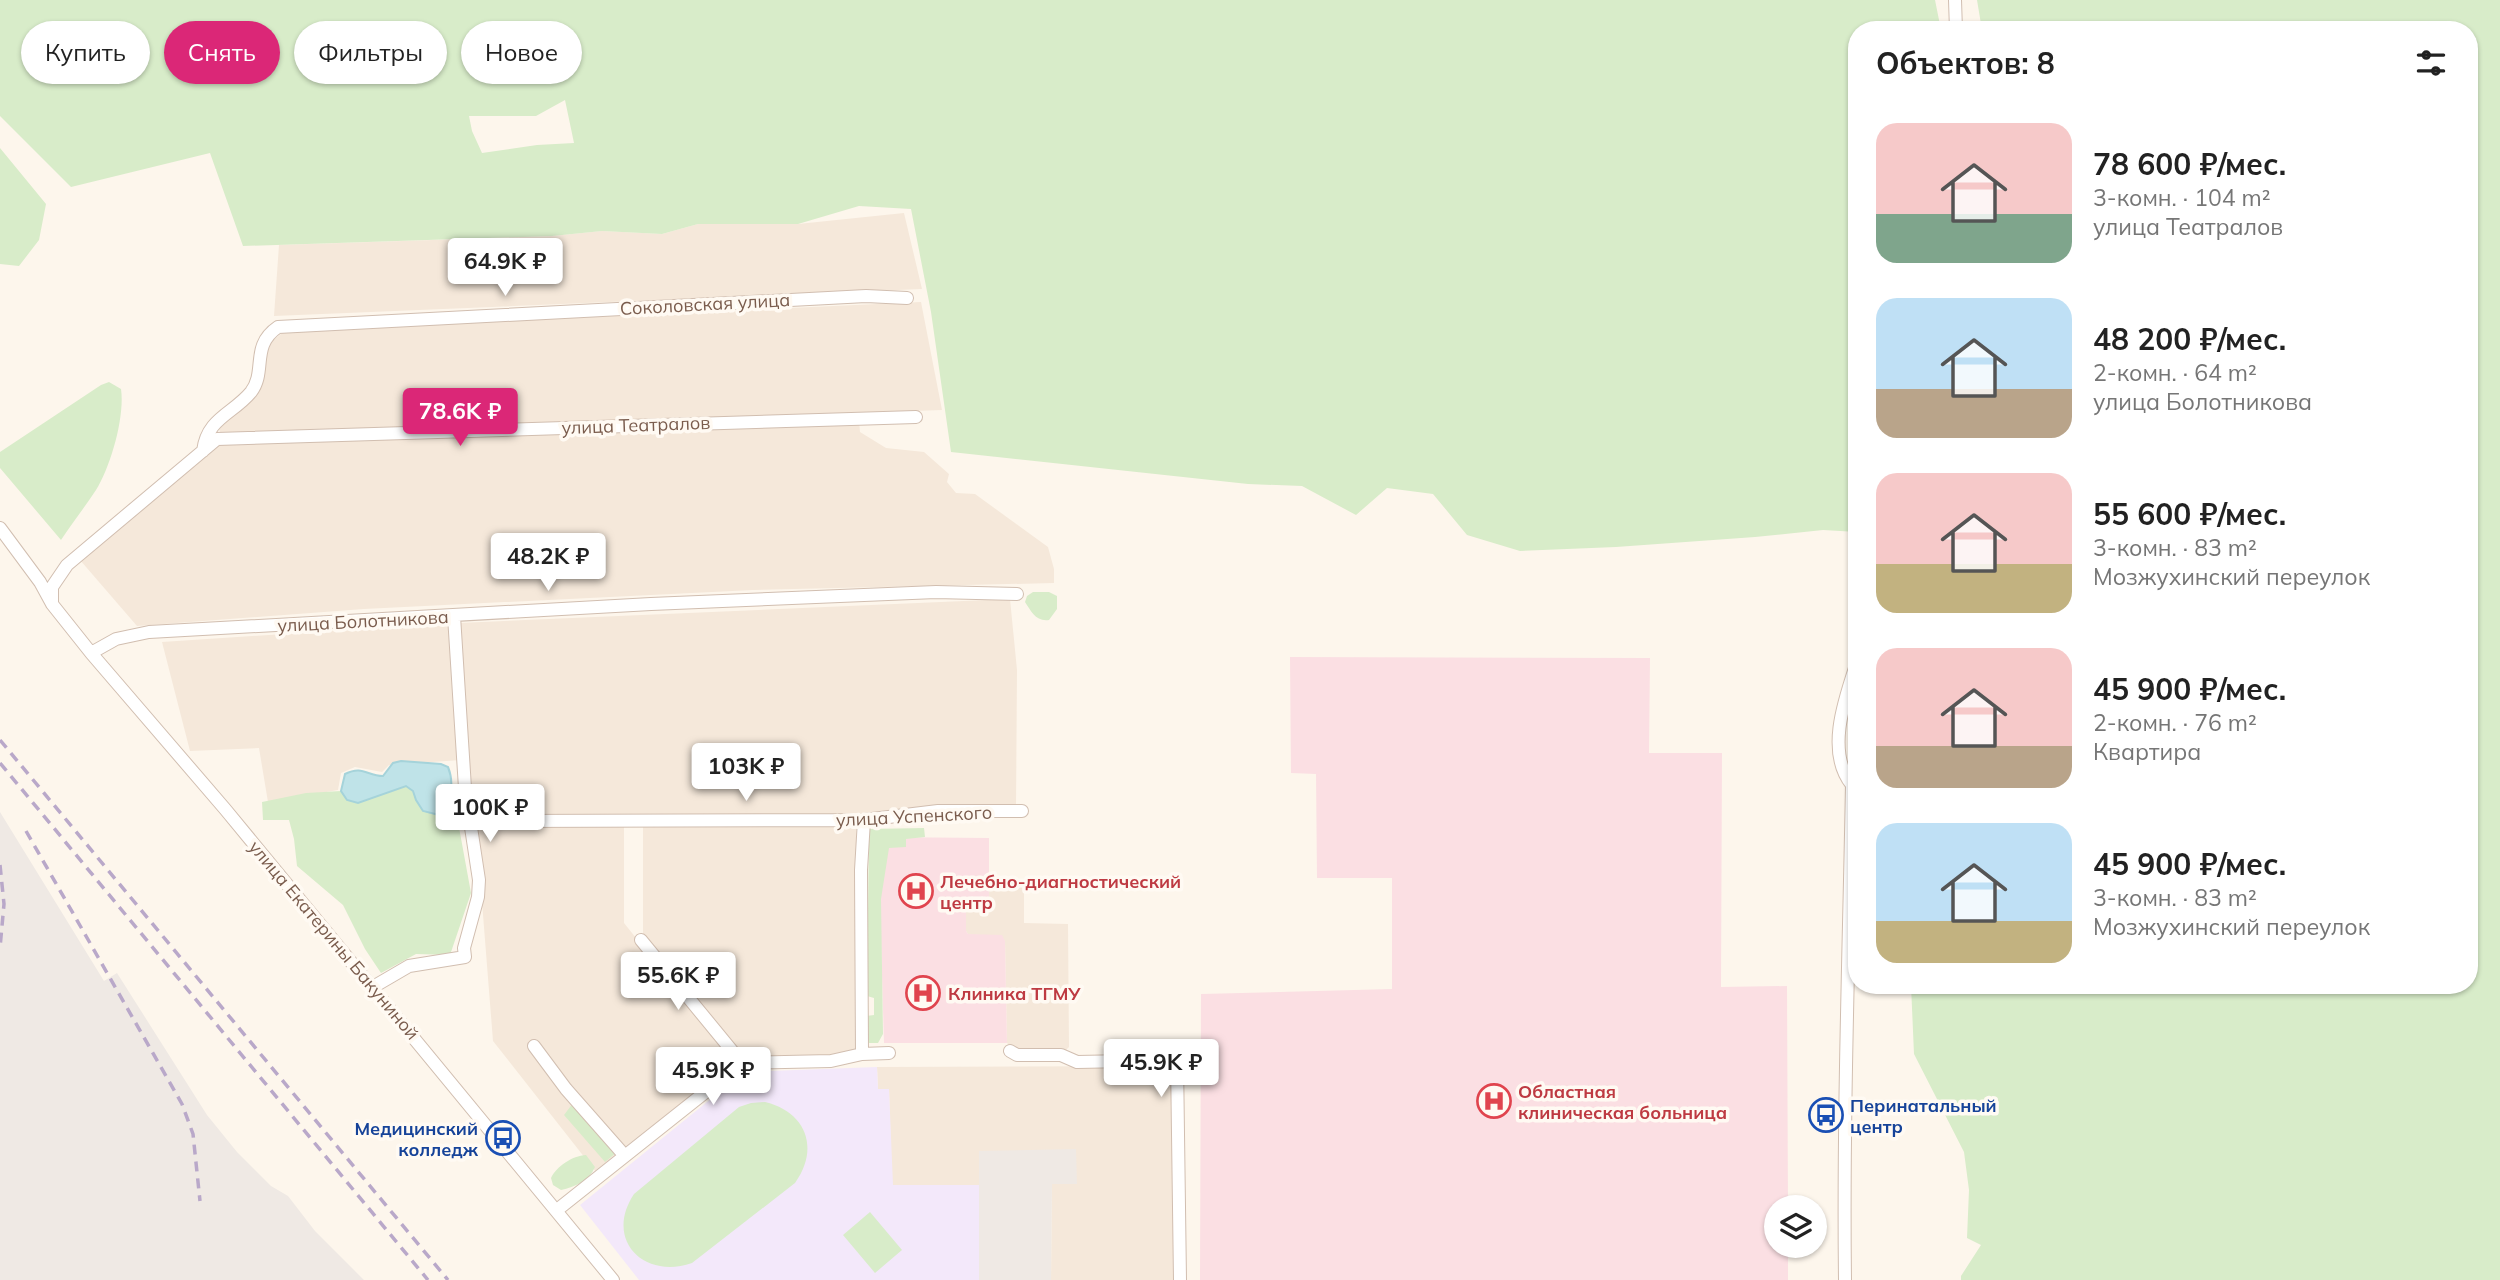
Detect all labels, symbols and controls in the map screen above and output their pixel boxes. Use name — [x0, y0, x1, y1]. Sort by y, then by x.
chip: Купить — [21, 21, 150, 84]
chip: Снять — [164, 21, 280, 84]
chip: Фильтры — [294, 21, 447, 84]
chip: Новое — [461, 21, 582, 84]
text: Объектов: 8 — [1876, 44, 2055, 82]
icon: filters — [2412, 44, 2450, 82]
text: 78 600 ₽/мес. — [2093, 145, 2286, 183]
icon: home — [1932, 151, 2016, 235]
text: 3-комн. · 104 m² — [2093, 183, 2271, 212]
text: улица Театралов — [2093, 212, 2283, 241]
pin: 64.9K ₽ — [440, 238, 570, 298]
text: 64.9K ₽ — [464, 246, 546, 275]
street label: Соколовская улица — [619, 288, 791, 320]
text: 48 200 ₽/мес. — [2093, 320, 2286, 358]
icon: home — [1932, 326, 2016, 410]
text: 2-комн. · 64 m² — [2093, 358, 2257, 387]
text: улица Болотникова — [2093, 387, 2312, 416]
pin: 78.6K ₽ — [395, 388, 525, 448]
text: 78.6K ₽ — [419, 396, 501, 425]
street label: улица Театралов — [561, 411, 711, 439]
text: 55 600 ₽/мес. — [2093, 495, 2286, 533]
icon: home — [1932, 501, 2016, 585]
text: 3-комн. · 83 m² — [2093, 533, 2257, 562]
pin: 48.2K ₽ — [483, 534, 613, 593]
text: 48.2K ₽ — [507, 541, 589, 570]
text: Мозжухинский переулок — [2093, 562, 2370, 591]
street label: улица Болотникова — [277, 605, 449, 637]
text: 45 900 ₽/мес. — [2093, 670, 2286, 708]
icon: home — [1932, 676, 2016, 760]
text: 2-комн. · 76 m² — [2093, 708, 2257, 737]
text: Квартира — [2093, 737, 2201, 766]
pin: 103K ₽ — [689, 744, 803, 803]
text: 103K ₽ — [708, 751, 784, 780]
pin: 100K ₽ — [433, 784, 547, 844]
text: 100K ₽ — [452, 792, 528, 821]
street label: улица Успенского — [835, 800, 993, 832]
street label: улица Екатерины Бакуниной — [244, 836, 424, 1044]
text: 45 900 ₽/мес. — [2093, 845, 2286, 883]
icon: home — [1932, 851, 2016, 935]
place label: Лечебно-диагностический центр — [940, 870, 1181, 914]
hospital icon: Лечебно-диагностический центр — [897, 872, 935, 910]
text: 3-комн. · 83 m² — [2093, 883, 2257, 912]
text: Мозжухинский переулок — [2093, 912, 2370, 941]
pin: 55.6K ₽ — [613, 953, 743, 1012]
text: 55.6K ₽ — [637, 960, 719, 989]
hospital icon: Клиника ТГМУ — [904, 974, 942, 1012]
place label: Клиника ТГМУ — [948, 982, 1081, 1005]
pin: 45.9K ₽ — [1096, 1040, 1226, 1099]
text: 45.9K ₽ — [1120, 1047, 1202, 1076]
pin: 45.9K ₽ — [648, 1048, 778, 1107]
text: 45.9K ₽ — [672, 1055, 754, 1084]
place label: Областная клиническая больница — [1518, 1080, 1727, 1124]
hospital icon: Областная клиническая больница — [1475, 1082, 1513, 1120]
place label: Перинатальный центр — [1850, 1094, 1997, 1138]
bus stop icon: Перинатальный центр — [1807, 1096, 1845, 1134]
place label: Медицинский колледж — [354, 1117, 479, 1161]
bus stop icon: Медицинский колледж — [484, 1119, 522, 1157]
map controls — [1764, 1195, 1827, 1258]
button: layers — [1764, 1195, 1827, 1258]

